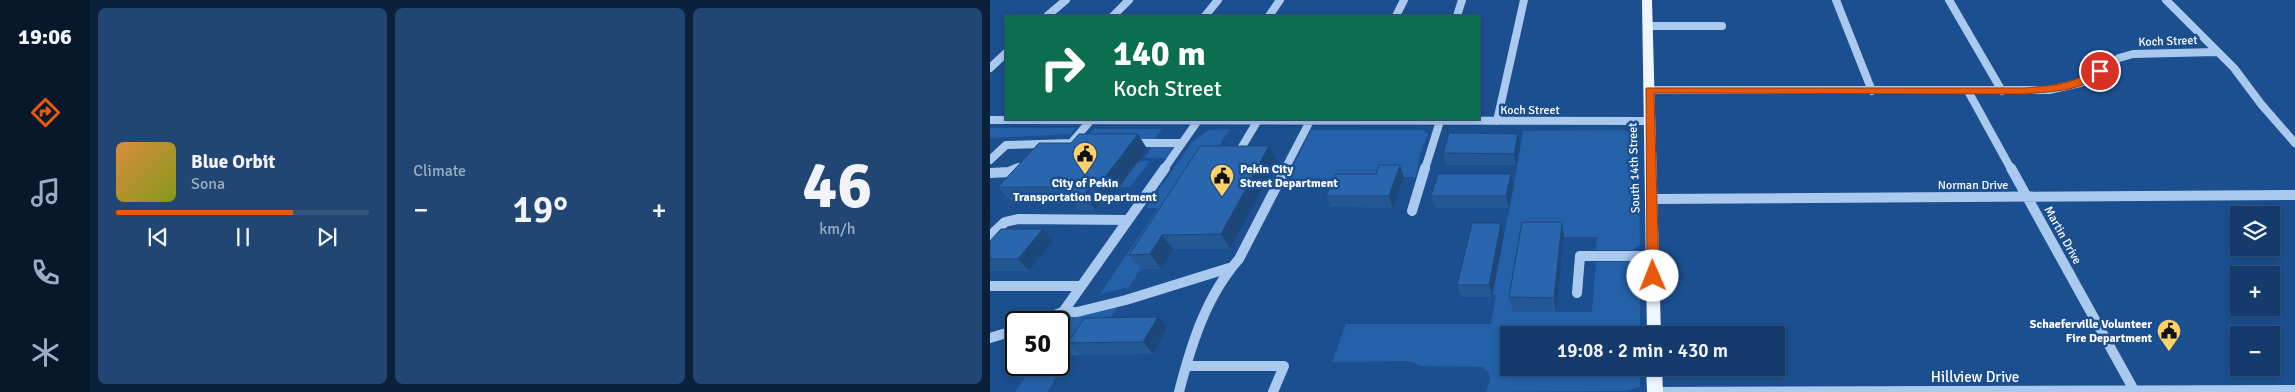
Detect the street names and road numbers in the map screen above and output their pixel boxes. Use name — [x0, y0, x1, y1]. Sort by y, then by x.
street label: Koch Street — [2138, 33, 2198, 50]
street label: Koch Street — [1500, 103, 1560, 118]
street label: South 14th Street — [1625, 123, 1644, 213]
street label: Norman Drive — [1938, 178, 2008, 193]
street label: Martin Drive — [2040, 204, 2085, 267]
street label: Hillview Drive — [1931, 368, 2019, 386]

